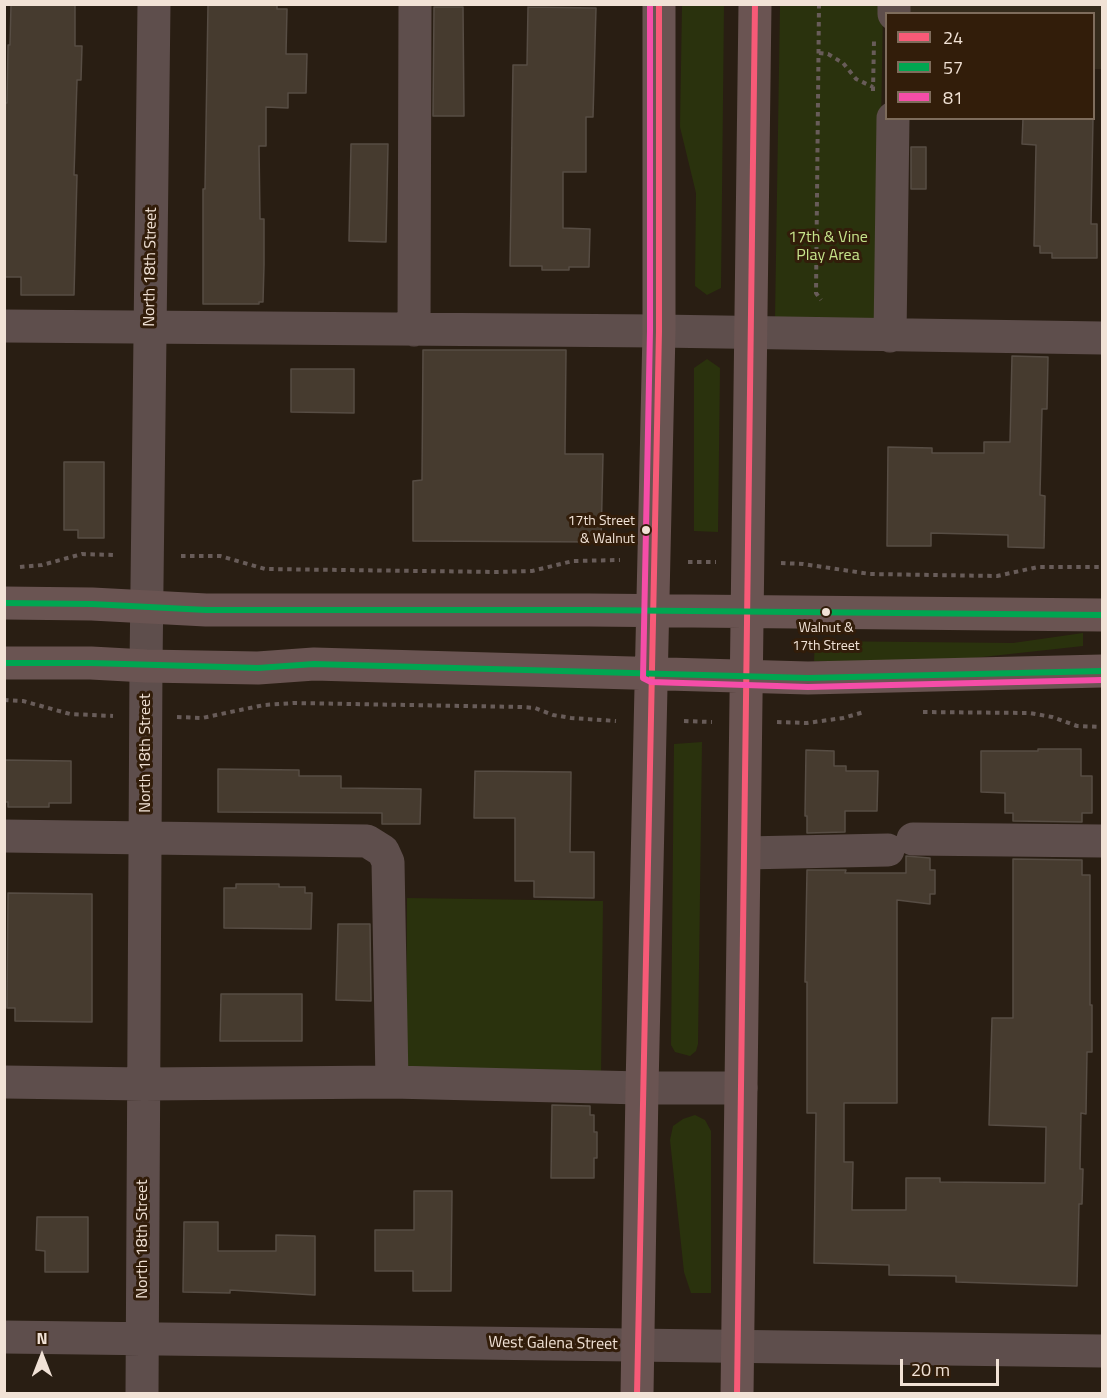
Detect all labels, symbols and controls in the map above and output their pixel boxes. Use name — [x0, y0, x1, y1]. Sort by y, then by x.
legend — [885, 12, 1095, 120]
text: 24 — [943, 24, 963, 51]
text: 57 — [943, 54, 963, 81]
text: 81 — [943, 84, 963, 111]
street label: North 18th Street — [140, 207, 162, 327]
park label: 17th & Vine Play Area — [788, 228, 868, 266]
place label: 17th Street & Walnut — [568, 514, 635, 546]
marker: 17th Street & Walnut — [640, 524, 652, 536]
marker: Walnut & 17th Street — [820, 606, 832, 618]
place label: Walnut & 17th Street — [792, 621, 860, 654]
street label: North 18th Street — [136, 693, 156, 813]
street label: North 18th Street — [133, 1179, 153, 1299]
north arrow — [12, 1326, 72, 1386]
text: N — [36, 1326, 48, 1350]
street label: West Galena Street — [488, 1333, 618, 1355]
scale bar — [903, 1347, 1002, 1385]
text: 20 m — [911, 1356, 950, 1383]

